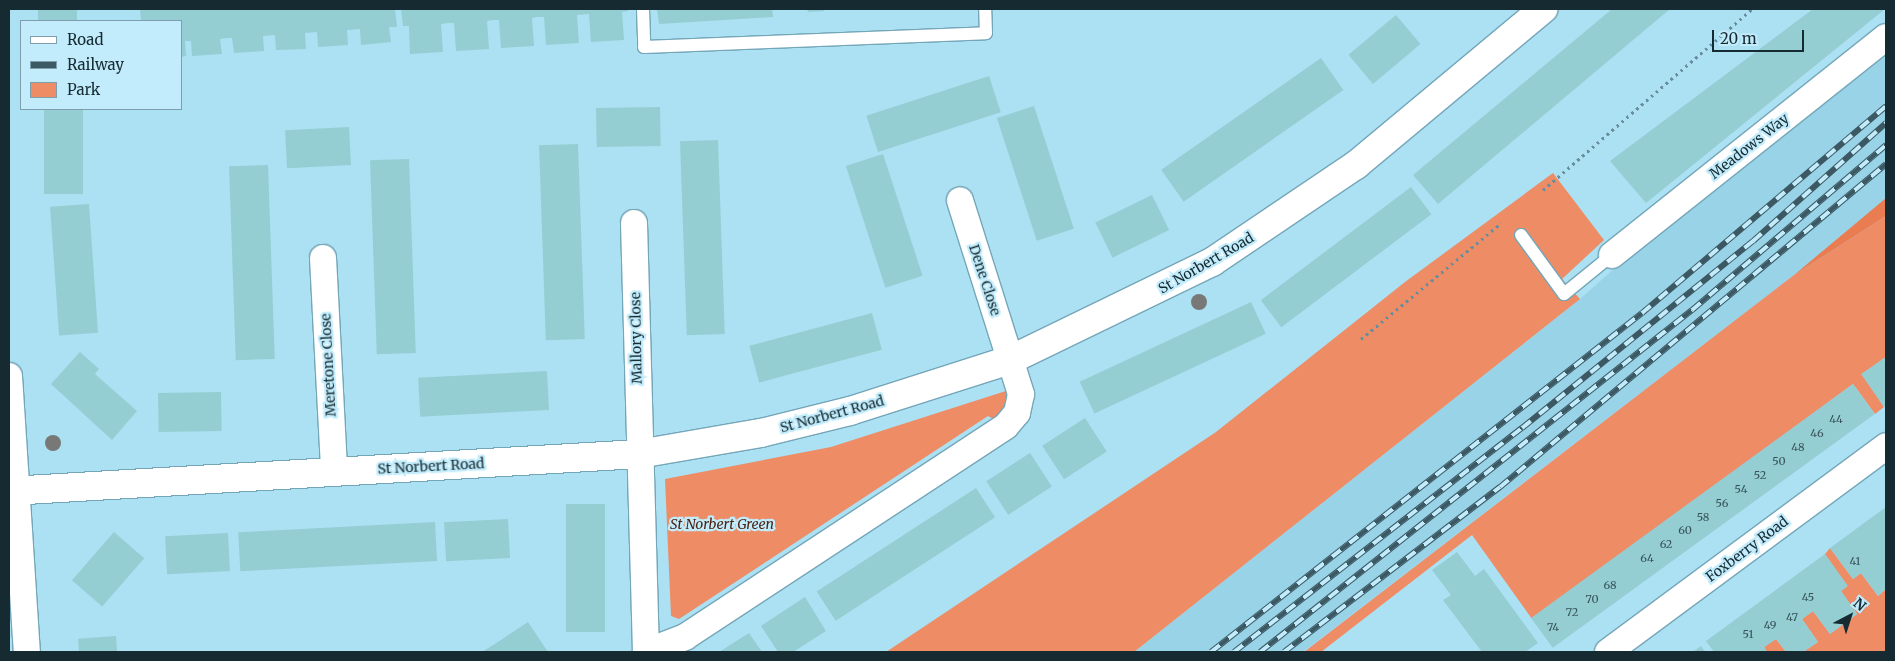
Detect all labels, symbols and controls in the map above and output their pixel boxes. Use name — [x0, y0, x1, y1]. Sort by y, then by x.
legend — [20, 20, 182, 110]
scale bar — [1715, 20, 1808, 52]
text: 20 m — [1720, 29, 1757, 48]
text: Road — [67, 30, 103, 49]
text: Railway — [67, 55, 124, 74]
text: Park — [67, 80, 100, 99]
street label: Meadows Way — [1706, 110, 1792, 182]
street label: St Norbert Road — [1155, 229, 1257, 297]
street label: Dene Close — [966, 242, 1004, 318]
street label: Mallory Close — [627, 292, 645, 384]
street label: Meretone Close — [317, 313, 339, 417]
street label: St Norbert Road — [778, 392, 886, 436]
house number: 44 — [1829, 412, 1843, 426]
house number: 46 — [1810, 426, 1824, 440]
house number: 48 — [1791, 440, 1805, 454]
house number: 50 — [1772, 454, 1786, 468]
street label: St Norbert Road — [377, 455, 485, 477]
house number: 52 — [1754, 468, 1766, 482]
house number: 54 — [1735, 482, 1747, 496]
house number: 56 — [1716, 496, 1728, 510]
house number: 58 — [1697, 510, 1709, 524]
street label: Foxberry Road — [1703, 513, 1791, 585]
park label: St Norbert Green — [670, 516, 774, 532]
house number: 60 — [1678, 523, 1692, 537]
house number: 62 — [1660, 537, 1672, 551]
house number: 64 — [1640, 551, 1654, 565]
house number: 41 — [1850, 554, 1860, 568]
house number: 68 — [1603, 578, 1617, 592]
house number: 45 — [1802, 590, 1814, 604]
north arrow — [1825, 591, 1875, 641]
house number: 70 — [1585, 592, 1599, 606]
text: N — [1850, 594, 1870, 615]
house number: 72 — [1566, 605, 1578, 619]
house number: 47 — [1786, 610, 1798, 624]
house number: 49 — [1764, 618, 1776, 632]
house number: 74 — [1547, 620, 1559, 634]
house number: 51 — [1743, 627, 1753, 641]

